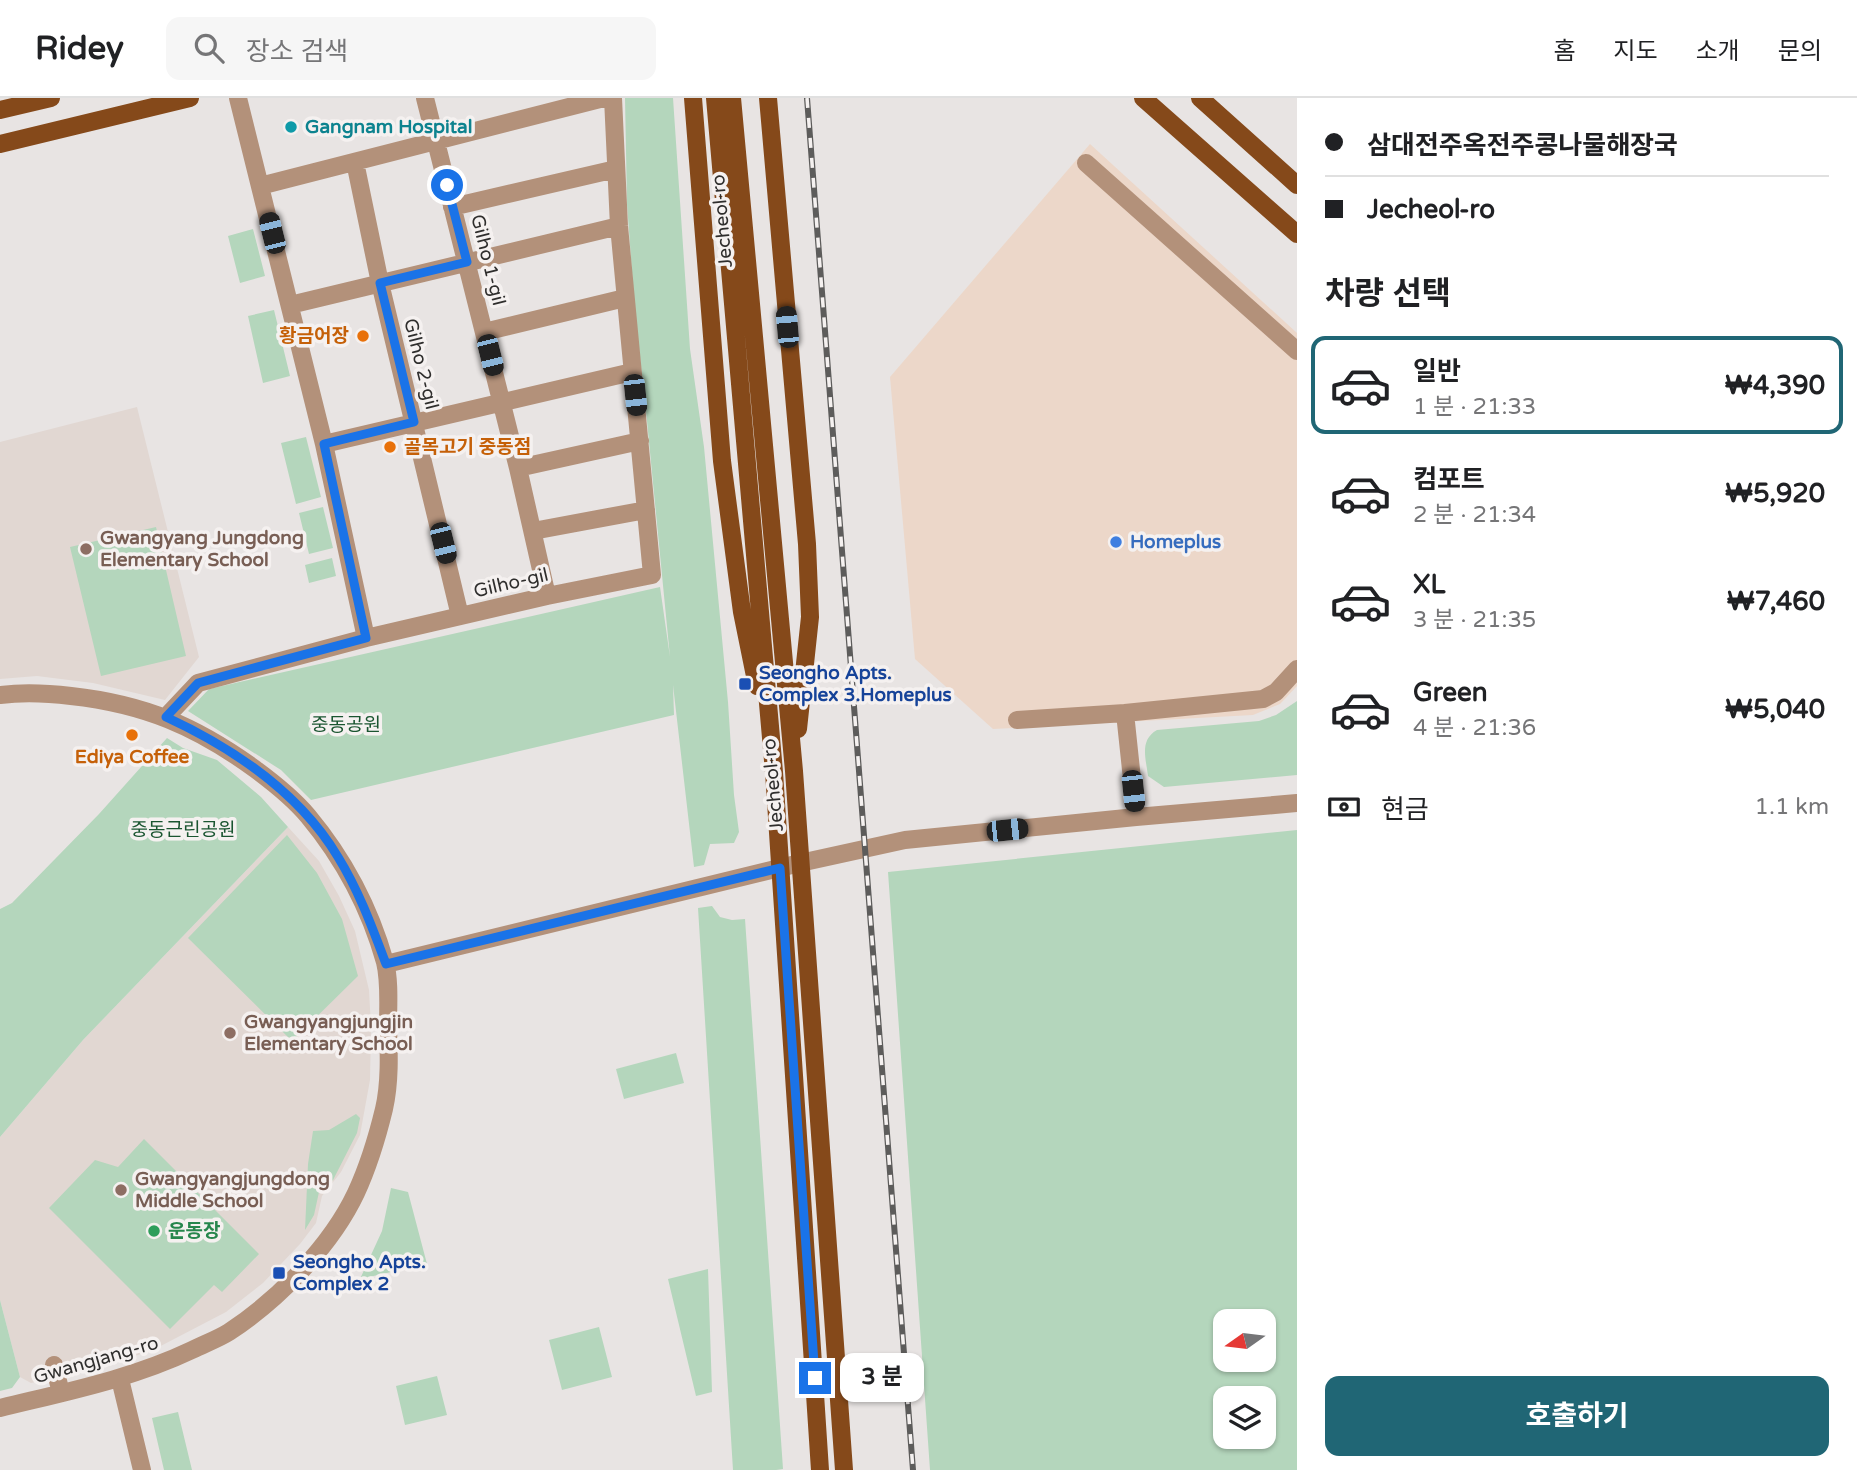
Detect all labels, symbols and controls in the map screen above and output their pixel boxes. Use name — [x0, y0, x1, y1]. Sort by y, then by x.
search box — [166, 17, 656, 80]
text: Ridey — [35, 29, 124, 68]
icon: search — [190, 29, 228, 67]
text: 장소 검색 — [246, 36, 348, 67]
text: 홈 — [1553, 37, 1575, 66]
text: 지도 — [1613, 37, 1658, 66]
text: 소개 — [1696, 37, 1740, 66]
text: 문의 — [1778, 37, 1822, 66]
place label: Gangnam Hospital — [305, 116, 472, 139]
marker: Gangnam Hospital — [283, 119, 299, 135]
text: 삼대전주옥전주콩나물해장국 — [1367, 130, 1678, 161]
route start — [431, 169, 463, 201]
street label: Jecheol-ro — [707, 173, 737, 269]
text: Jecheol-ro — [1367, 194, 1495, 225]
car — [257, 210, 288, 256]
street label: Gilho 1-gil — [466, 212, 510, 308]
text: 차량 선택 — [1325, 275, 1451, 313]
car — [775, 305, 800, 349]
street label: Gilho 2-gil — [399, 316, 443, 412]
place label: 황금어장 — [279, 325, 349, 347]
marker: 황금어장 — [355, 328, 371, 344]
car — [475, 332, 506, 378]
icon: car — [1329, 354, 1392, 417]
text: 일반 — [1413, 356, 1461, 387]
text: ₩4,390 — [1725, 370, 1825, 401]
car — [623, 373, 648, 417]
text: 1 분 · 21:33 — [1413, 393, 1536, 421]
place label: 골목고기 중동점 — [404, 436, 531, 458]
marker: 골목고기 중동점 — [382, 439, 398, 455]
icon: car — [1329, 462, 1392, 525]
text: 컴포트 — [1413, 464, 1485, 495]
text: ₩5,920 — [1725, 478, 1825, 509]
text: 2 분 · 21:34 — [1413, 501, 1536, 529]
car — [428, 520, 459, 566]
place label: Gwangyang Jungdong Elementary School — [100, 527, 304, 572]
place label: Homeplus — [1130, 531, 1221, 554]
marker: Homeplus — [1108, 534, 1124, 550]
marker: Gwangyang Jungdong Elementary School — [78, 541, 94, 557]
street label: Gilho-gil — [471, 564, 551, 602]
text: XL — [1413, 569, 1445, 600]
icon: car — [1329, 570, 1392, 633]
text: ₩7,460 — [1727, 586, 1825, 617]
text: 3 분 · 21:35 — [1413, 606, 1536, 634]
place label: Seongho Apts. Complex 3.Homeplus — [759, 662, 952, 707]
marker: Seongho Apts. Complex 3.Homeplus — [737, 676, 753, 692]
text: Green — [1413, 677, 1488, 708]
icon: car — [1329, 678, 1392, 741]
text: ₩5,040 — [1725, 694, 1825, 725]
park label: 중동공원 — [311, 714, 381, 736]
text: 4 분 · 21:36 — [1413, 714, 1536, 742]
marker: Ediya Coffee — [124, 727, 140, 743]
street label: Jecheol-ro — [758, 737, 788, 833]
place label: Ediya Coffee — [75, 746, 189, 769]
car — [1121, 769, 1146, 813]
icon: cash — [1325, 788, 1363, 826]
text: 1.1 km — [1755, 793, 1829, 821]
text: 현금 — [1381, 794, 1429, 825]
car — [986, 817, 1029, 843]
park label: 중동근린공원 — [131, 819, 235, 841]
place label: Gwangyangjungjin Elementary School — [244, 1011, 413, 1056]
marker: Gwangyangjungjin Elementary School — [222, 1025, 238, 1041]
place label: Gwangyangjungdong Middle School — [135, 1168, 330, 1212]
marker: Gwangyangjungdong Middle School — [113, 1182, 129, 1198]
place label: 운동장 — [168, 1220, 220, 1242]
marker: 운동장 — [146, 1223, 162, 1239]
place label: Seongho Apts. Complex 2 — [293, 1251, 426, 1296]
marker: Seongho Apts. Complex 2 — [271, 1265, 287, 1281]
north arrow — [1213, 1309, 1276, 1372]
map controls — [1213, 1309, 1276, 1449]
street label: Gwangjang-ro — [31, 1332, 161, 1388]
callout: 3 분 — [840, 1354, 924, 1402]
route end — [799, 1362, 831, 1394]
text: 3 분 — [861, 1363, 903, 1391]
button: 호출하기 — [1325, 1376, 1829, 1456]
button: layers — [1213, 1386, 1276, 1449]

